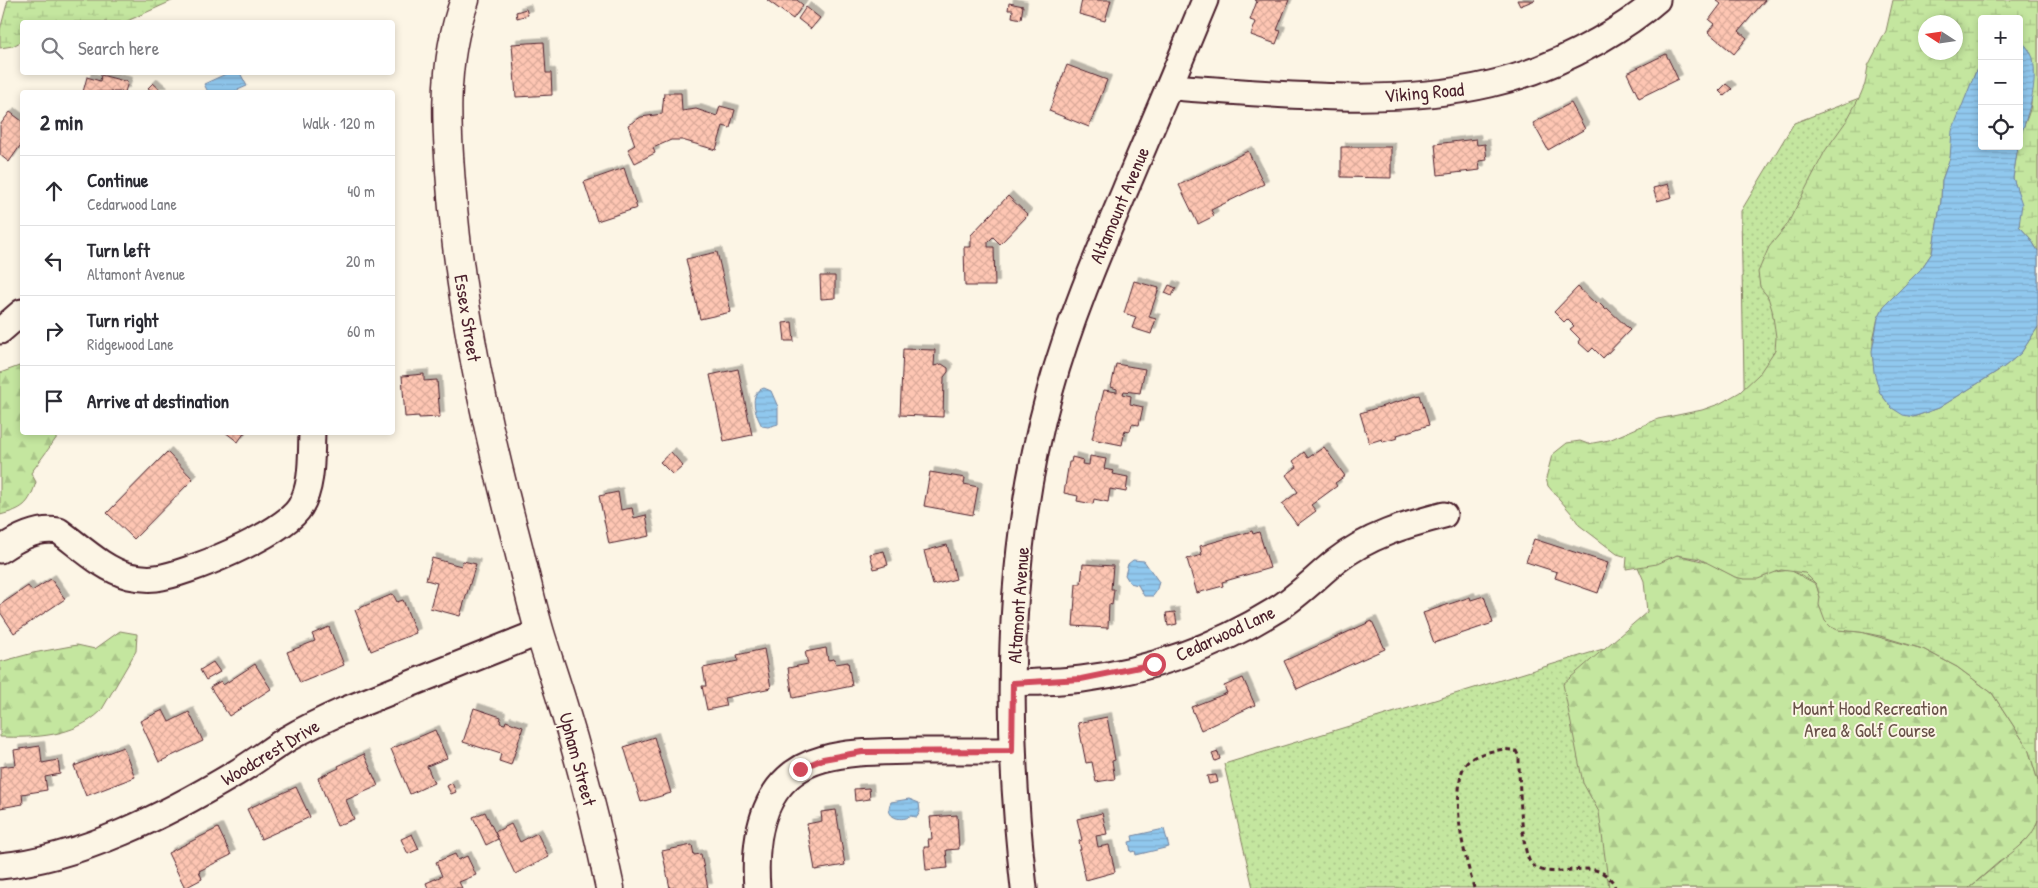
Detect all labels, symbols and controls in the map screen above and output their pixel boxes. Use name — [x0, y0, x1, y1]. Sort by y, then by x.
north arrow — [1918, 15, 1963, 60]
map controls — [1978, 15, 2023, 150]
button: + — [1978, 15, 2023, 60]
search box — [20, 20, 395, 75]
icon: search — [38, 34, 66, 62]
text: Search here — [78, 35, 159, 61]
button: − — [1978, 60, 2023, 105]
street label: Viking Road — [1383, 76, 1465, 108]
button: locate — [1978, 105, 2023, 150]
text: 2 min — [40, 108, 83, 137]
text: Walk · 120 m — [302, 112, 375, 134]
street label: Altamount Avenue — [1083, 142, 1155, 267]
text: Continue — [87, 167, 148, 193]
icon: ahead — [40, 177, 68, 205]
text: 40 m — [347, 180, 375, 202]
text: Cedarwood Lane — [87, 193, 177, 215]
text: Turn left — [87, 237, 150, 263]
icon: left — [40, 247, 68, 275]
text: 20 m — [346, 250, 375, 272]
text: Altamont Avenue — [87, 263, 185, 285]
street label: Essex Street — [448, 273, 488, 364]
text: Turn right — [87, 307, 158, 333]
icon: right — [40, 317, 68, 345]
text: 60 m — [347, 320, 375, 342]
text: Ridgewood Lane — [87, 333, 174, 355]
icon: arrive — [40, 387, 68, 415]
text: Arrive at destination — [87, 388, 229, 414]
street label: Altamont Avenue — [1001, 546, 1035, 664]
street label: Cedarwood Lane — [1171, 598, 1279, 667]
route start — [1143, 653, 1166, 676]
park label: Mount Hood Recreation Area & Golf Course — [1793, 695, 1947, 743]
street label: Upham Street — [553, 709, 603, 809]
street label: Woodcrest Drive — [216, 712, 324, 792]
route end — [789, 758, 812, 781]

